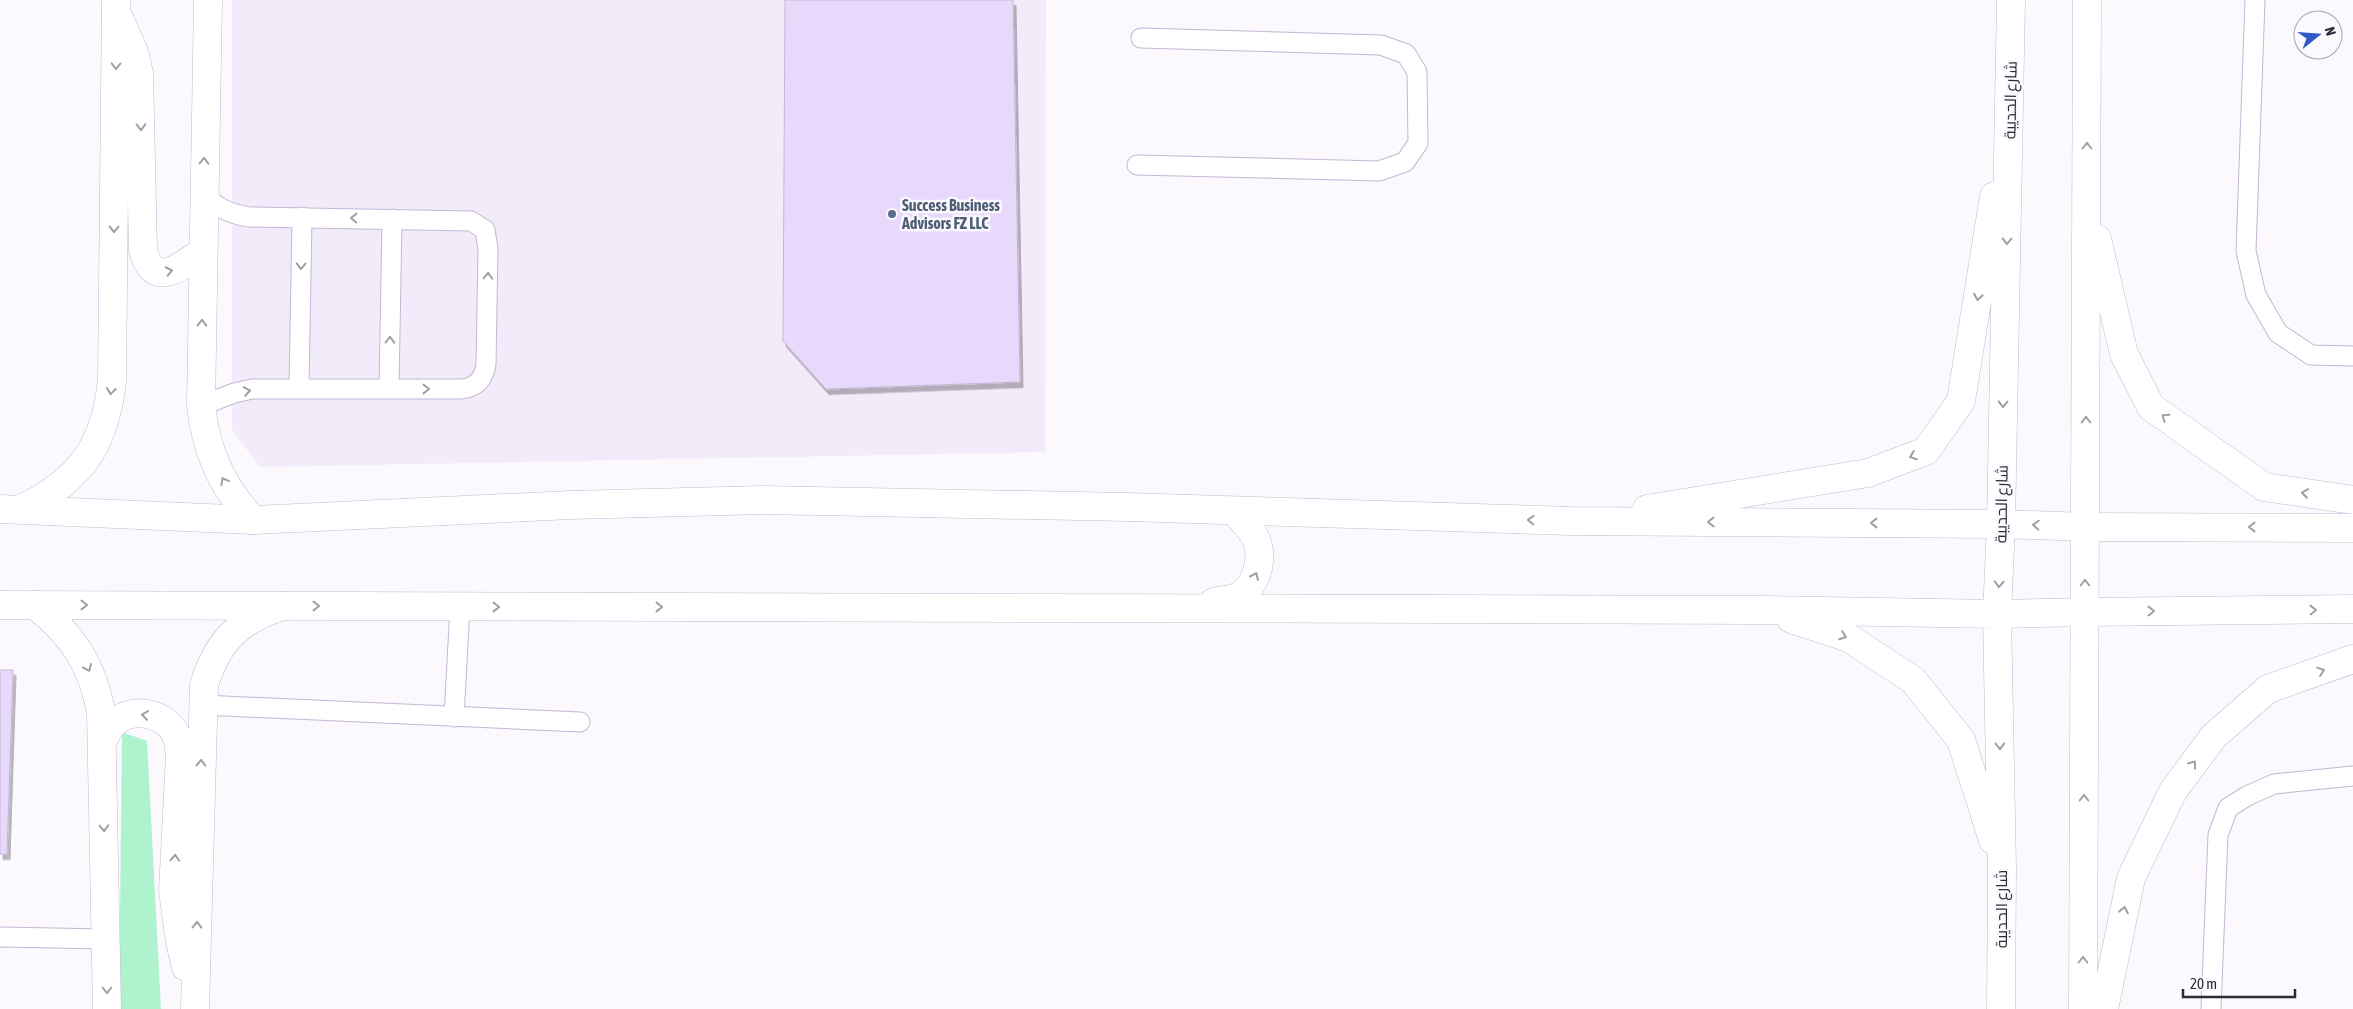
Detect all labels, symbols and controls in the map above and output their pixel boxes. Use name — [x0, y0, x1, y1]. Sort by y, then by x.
north arrow — [2293, 10, 2343, 60]
text: N — [2322, 25, 2339, 37]
street label: شارع الحديبة — [2000, 61, 2023, 139]
one-way arrow — [110, 62, 121, 70]
one-way arrow — [136, 123, 146, 131]
one-way arrow — [2082, 141, 2092, 149]
one-way arrow — [199, 157, 209, 164]
place label: Success Business Advisors FZ LLC — [901, 196, 1000, 232]
marker: Success Business Advisors FZ LLC — [886, 208, 898, 220]
one-way arrow — [350, 213, 358, 223]
one-way arrow — [109, 225, 119, 233]
one-way arrow — [2002, 238, 2012, 245]
one-way arrow — [296, 262, 307, 270]
one-way arrow — [164, 266, 173, 277]
one-way arrow — [483, 272, 493, 280]
one-way arrow — [1973, 293, 1983, 301]
one-way arrow — [197, 319, 207, 327]
one-way arrow — [385, 336, 395, 344]
one-way arrow — [423, 384, 431, 394]
one-way arrow — [242, 386, 251, 396]
one-way arrow — [106, 387, 117, 395]
one-way arrow — [1998, 400, 2008, 408]
one-way arrow — [2161, 414, 2171, 423]
one-way arrow — [2081, 416, 2091, 424]
one-way arrow — [1909, 450, 1918, 460]
street label: شارع الحديبة — [1991, 465, 2014, 543]
one-way arrow — [220, 478, 230, 487]
one-way arrow — [2300, 488, 2309, 498]
one-way arrow — [1527, 515, 1535, 525]
one-way arrow — [1707, 517, 1715, 527]
one-way arrow — [1870, 518, 1878, 528]
one-way arrow — [2032, 520, 2040, 530]
one-way arrow — [2248, 522, 2256, 533]
one-way arrow — [1249, 572, 1260, 581]
one-way arrow — [2080, 579, 2090, 586]
one-way arrow — [1993, 580, 2004, 588]
one-way arrow — [80, 600, 88, 610]
one-way arrow — [312, 601, 320, 611]
one-way arrow — [492, 602, 500, 612]
one-way arrow — [655, 602, 663, 612]
one-way arrow — [2309, 604, 2317, 615]
one-way arrow — [2147, 606, 2155, 617]
one-way arrow — [1838, 630, 1847, 640]
one-way arrow — [81, 663, 92, 672]
one-way arrow — [2316, 667, 2324, 677]
one-way arrow — [141, 710, 149, 721]
one-way arrow — [1994, 742, 2005, 750]
one-way arrow — [196, 759, 206, 766]
one-way arrow — [2187, 760, 2196, 770]
one-way arrow — [2079, 794, 2089, 802]
one-way arrow — [99, 824, 110, 832]
one-way arrow — [169, 854, 180, 862]
street label: شارع الحديبة — [1992, 870, 2013, 948]
one-way arrow — [2119, 905, 2129, 914]
one-way arrow — [192, 921, 202, 929]
one-way arrow — [2078, 956, 2088, 964]
scale bar — [2183, 966, 2296, 998]
text: 20 m — [2190, 975, 2217, 992]
one-way arrow — [102, 987, 112, 995]

